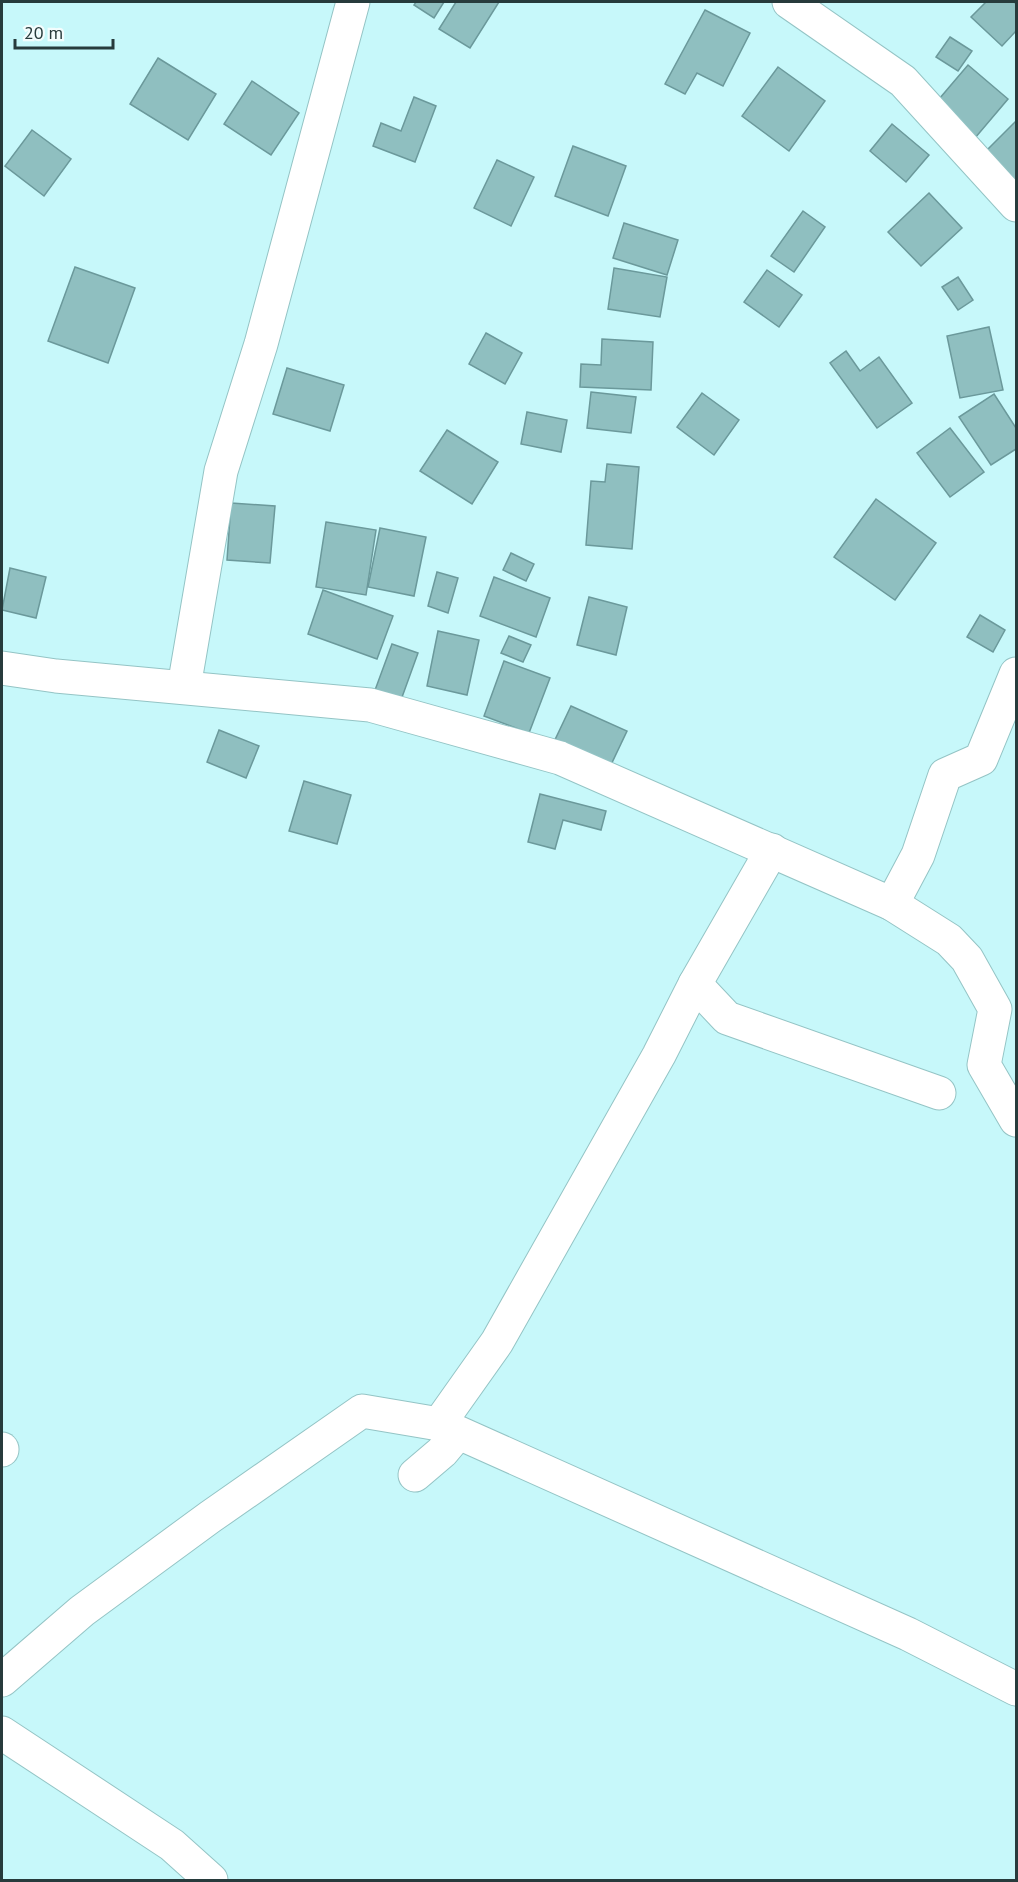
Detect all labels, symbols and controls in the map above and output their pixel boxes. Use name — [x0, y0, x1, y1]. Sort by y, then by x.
scale bar — [15, 12, 112, 50]
text: 20 m — [24, 21, 63, 44]

